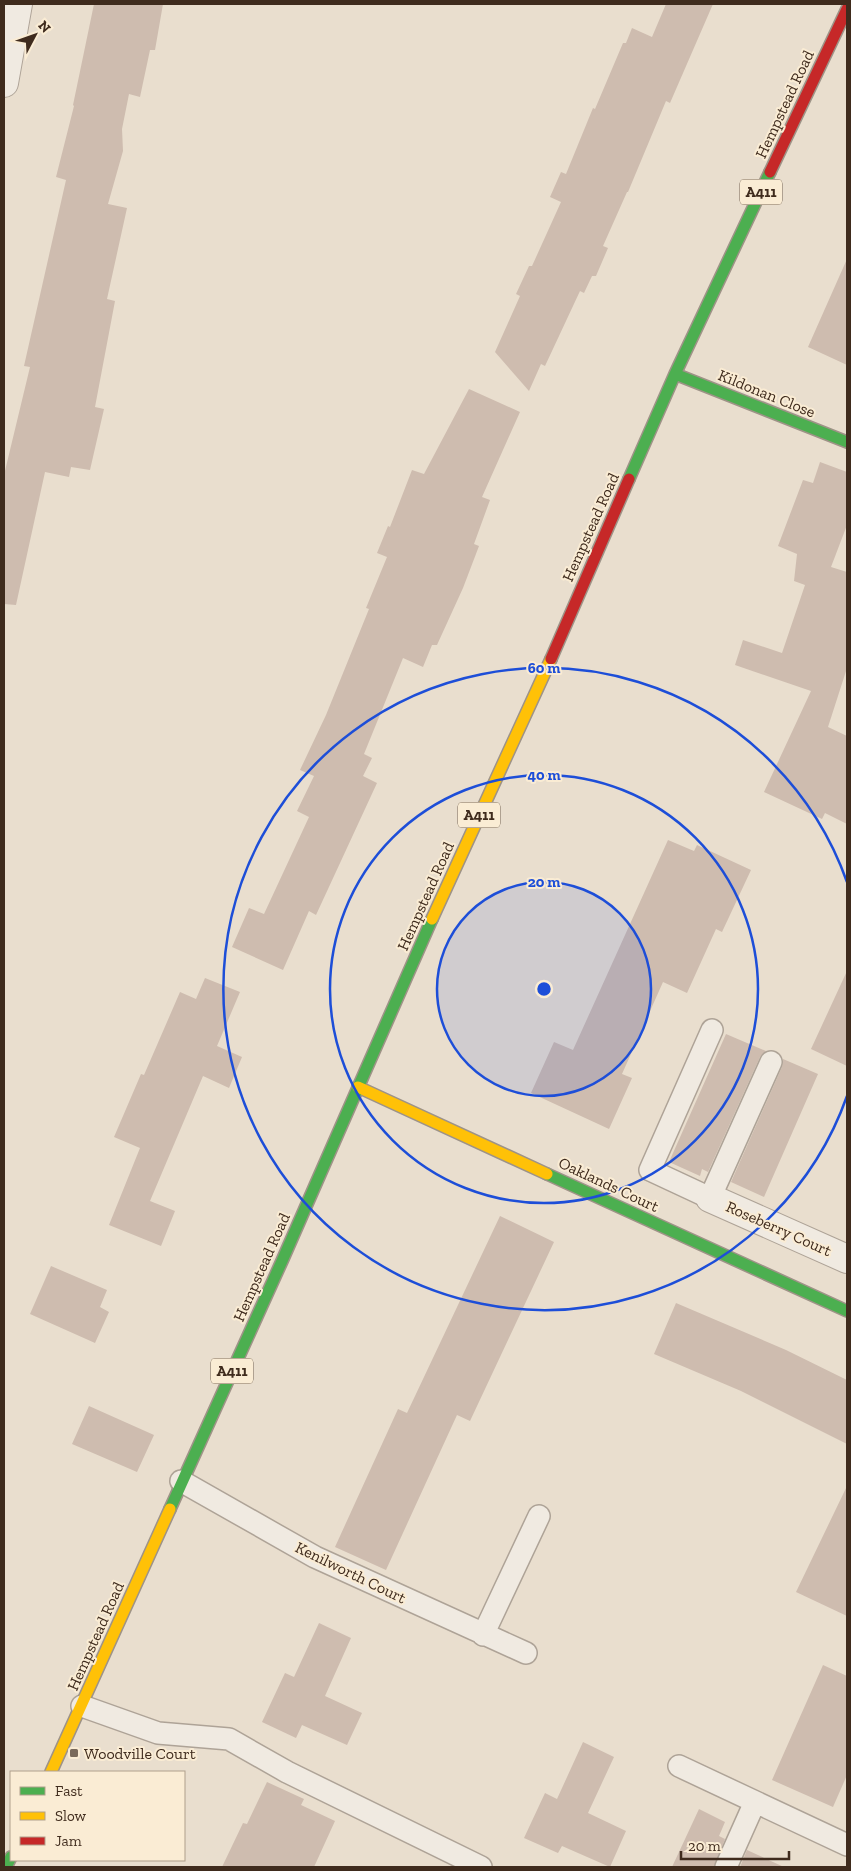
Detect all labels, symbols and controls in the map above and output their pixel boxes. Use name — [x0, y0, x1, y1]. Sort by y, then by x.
north arrow — [10, 10, 60, 60]
text: N — [35, 17, 55, 37]
street label: Hempstead Road — [751, 47, 818, 161]
road number: A411 — [740, 180, 782, 204]
street label: Kildonan Close — [715, 365, 818, 422]
street label: Hempstead Road — [558, 470, 623, 584]
text: 60 m — [528, 659, 560, 677]
text: 40 m — [527, 766, 561, 784]
road number: A411 — [458, 802, 500, 828]
street label: Hempstead Road — [393, 839, 458, 953]
text: 20 m — [528, 873, 560, 891]
centre of rings — [535, 980, 553, 998]
street label: Oaklands Court — [556, 1153, 662, 1216]
street label: Roseberry Court — [723, 1197, 835, 1260]
street label: Hempstead Road — [229, 1210, 294, 1324]
road number: A411 — [211, 1358, 253, 1384]
street label: Kenilworth Court — [292, 1537, 409, 1607]
street label: Hempstead Road — [63, 1579, 128, 1693]
place label: Woodville Court — [84, 1744, 196, 1763]
marker: Woodville Court — [68, 1747, 80, 1759]
legend — [10, 1771, 185, 1861]
text: Fast — [55, 1782, 83, 1800]
text: Slow — [55, 1807, 87, 1825]
scale bar — [681, 1828, 788, 1860]
text: Jam — [55, 1832, 82, 1850]
text: 20 m — [688, 1837, 721, 1855]

